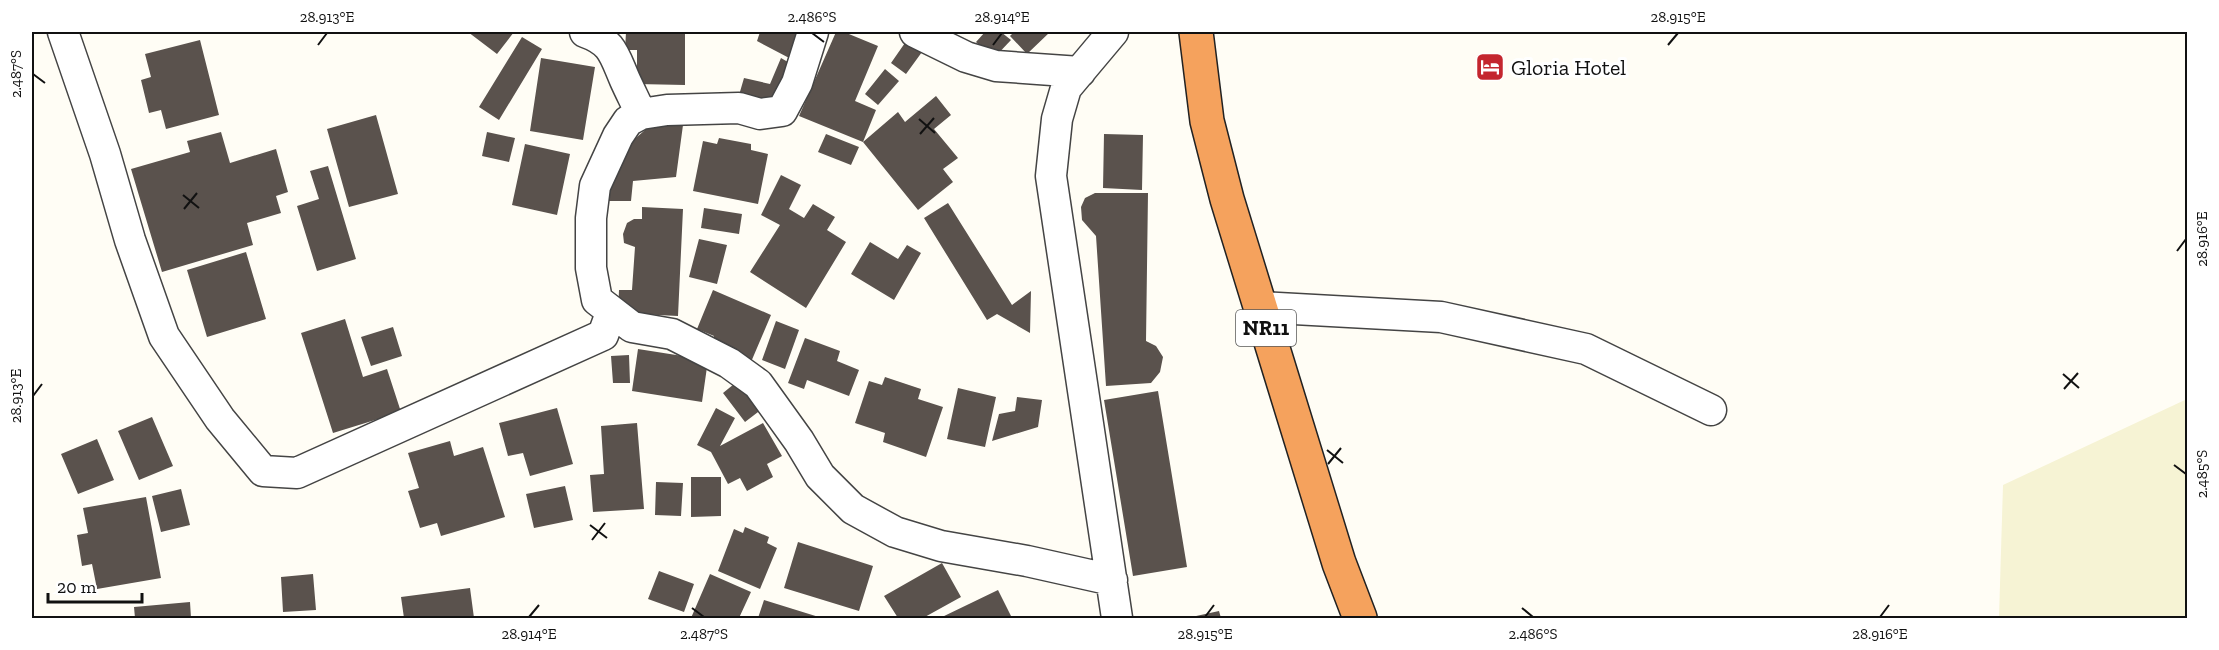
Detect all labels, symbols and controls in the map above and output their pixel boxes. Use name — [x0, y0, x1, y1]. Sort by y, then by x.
text: 28.913°E — [300, 8, 354, 26]
text: 2.486°S — [788, 8, 836, 26]
text: 28.914°E — [974, 8, 1030, 26]
text: 28.915°E — [1651, 8, 1706, 26]
text: 2.487°S — [7, 50, 25, 98]
hotel icon: Gloria Hotel — [1474, 51, 1506, 83]
place label: Gloria Hotel — [1511, 54, 1626, 81]
text: 28.916°E — [2193, 211, 2211, 267]
road number: NR11 — [1236, 310, 1296, 346]
text: 28.913°E — [7, 369, 25, 423]
text: 2.485°S — [2193, 450, 2211, 498]
scale bar — [48, 566, 142, 604]
text: 20 m — [57, 576, 97, 598]
text: 28.914°E — [501, 625, 557, 643]
text: 2.487°S — [680, 625, 728, 643]
text: 28.915°E — [1178, 625, 1233, 643]
text: 2.486°S — [1509, 625, 1557, 643]
text: 28.916°E — [1852, 625, 1908, 643]

